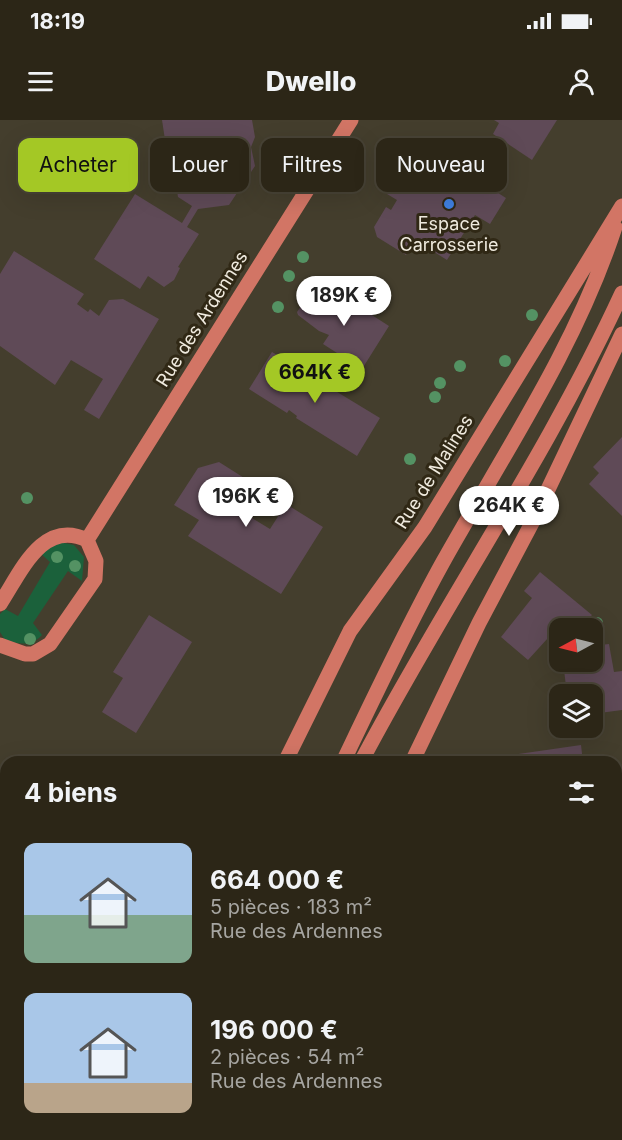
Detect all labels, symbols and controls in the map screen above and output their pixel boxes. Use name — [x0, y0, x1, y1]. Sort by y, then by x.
text: 18:19 — [30, 8, 85, 34]
icon: menu — [24, 65, 57, 98]
text: Dwello — [266, 65, 356, 98]
icon: person — [565, 65, 598, 98]
chip: Acheter — [18, 138, 138, 192]
chip: Louer — [150, 138, 249, 192]
chip: Filtres — [261, 138, 364, 192]
chip: Nouveau — [376, 138, 507, 192]
marker: Espace Carrosserie — [442, 197, 456, 211]
place label: Espace Carrosserie — [400, 213, 499, 255]
street label: Rue des Ardennes — [151, 247, 252, 390]
pin: 189K € — [295, 276, 393, 327]
text: 189K € — [310, 283, 378, 307]
pin: 664K € — [266, 353, 364, 404]
text: 664K € — [279, 360, 351, 384]
street label: Rue de Malines — [390, 411, 477, 532]
pin: 196K € — [197, 477, 295, 528]
text: 196K € — [212, 484, 280, 508]
pin: 264K € — [460, 486, 558, 537]
text: 264K € — [473, 493, 545, 517]
north arrow — [549, 618, 603, 672]
map controls — [549, 618, 603, 738]
button: layers — [549, 684, 603, 738]
icon: filters — [565, 776, 598, 809]
text: 4 biens — [24, 777, 117, 808]
text: 664 000 € — [210, 864, 344, 895]
icon: home — [72, 867, 144, 939]
text: 5 pièces · 183 m² — [210, 895, 372, 919]
text: Rue des Ardennes — [210, 919, 383, 943]
text: 196 000 € — [210, 1014, 338, 1045]
icon: home — [72, 1017, 144, 1089]
text: 2 pièces · 54 m² — [210, 1045, 364, 1069]
text: Rue des Ardennes — [210, 1069, 383, 1093]

